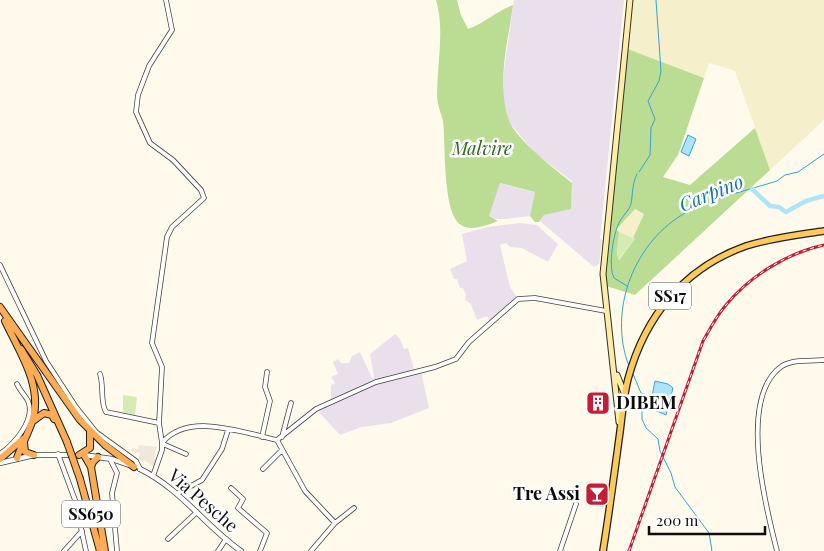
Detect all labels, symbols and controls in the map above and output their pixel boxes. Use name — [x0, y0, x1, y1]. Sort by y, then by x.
park label: Malvire — [451, 136, 512, 160]
water label: Carpino — [675, 167, 747, 217]
road number: SS17 — [649, 282, 691, 310]
building icon: DIBEM — [585, 390, 611, 416]
place label: DIBEM — [616, 390, 677, 414]
street label: Via Pesche — [163, 463, 244, 537]
place label: Tre Assi — [513, 481, 580, 505]
bar icon: Tre Assi — [584, 481, 610, 507]
road number: SS650 — [62, 500, 120, 528]
scale bar — [649, 504, 765, 536]
text: 200 m — [656, 510, 699, 530]

